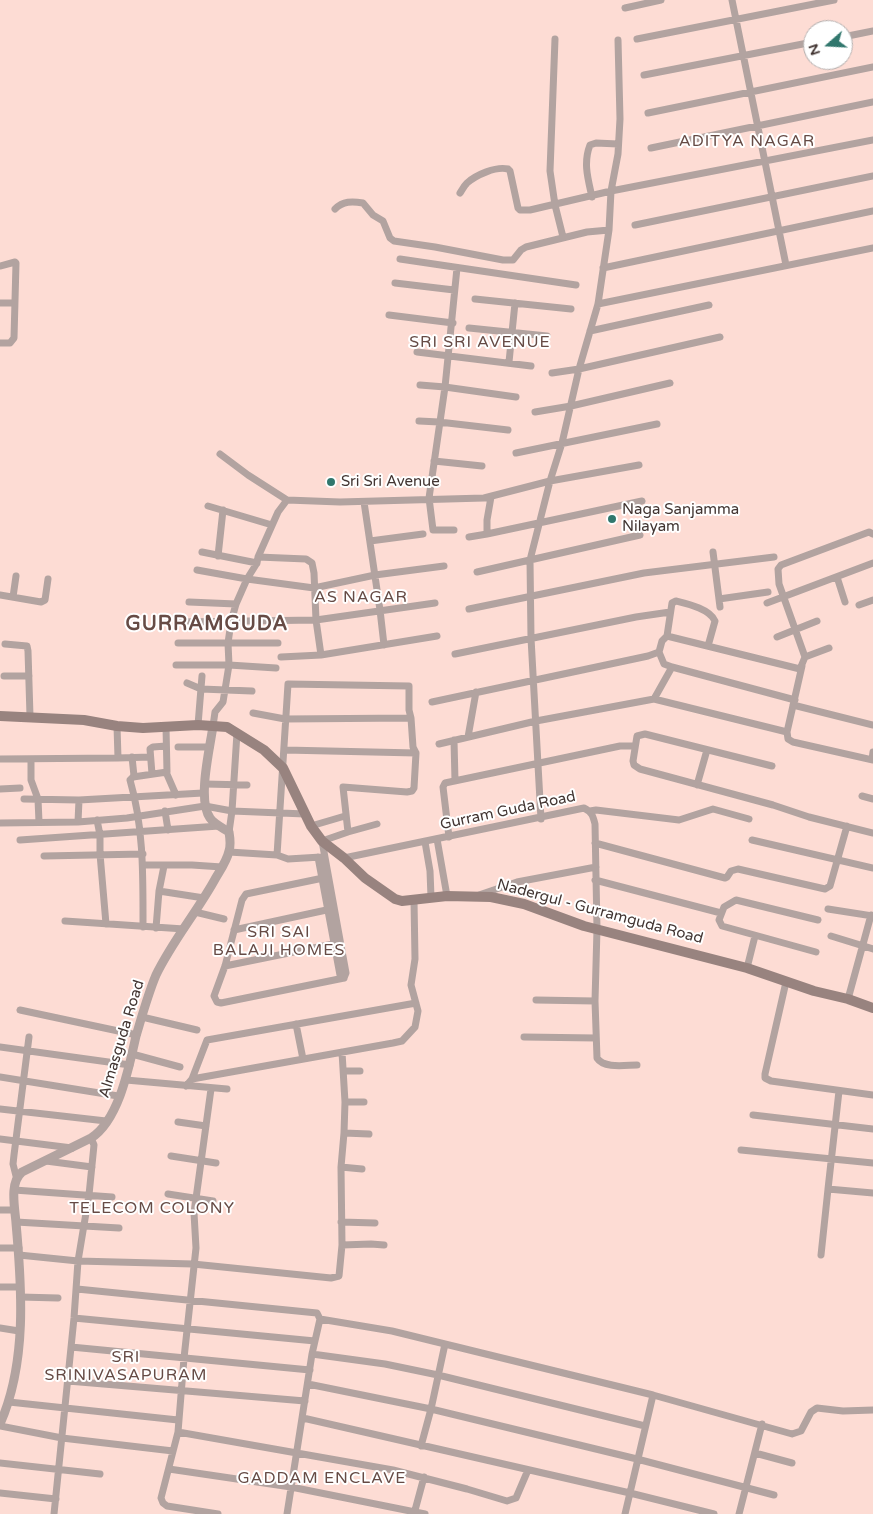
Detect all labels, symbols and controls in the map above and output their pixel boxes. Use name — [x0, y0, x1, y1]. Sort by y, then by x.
north arrow — [803, 20, 853, 70]
text: N — [804, 42, 824, 58]
district label: ADITYA NAGAR — [677, 132, 817, 152]
district label: SRI SRI AVENUE — [407, 333, 553, 353]
place label: Sri Sri Avenue — [341, 473, 440, 491]
marker: Sri Sri Avenue — [325, 476, 337, 488]
place label: Naga Sanjamma Nilayam — [622, 501, 739, 536]
marker: Naga Sanjamma Nilayam — [606, 513, 618, 525]
district label: AS NAGAR — [313, 588, 409, 608]
district label: GURRAMGUDA — [124, 613, 290, 637]
street label: Gurram Guda Road — [439, 788, 577, 834]
street label: Nadergul - Gurramguda Road — [495, 876, 705, 948]
district label: SRI SAI BALAJI HOMES — [211, 923, 347, 961]
street label: Almasguda Road — [96, 978, 148, 1100]
district label: TELECOM COLONY — [67, 1199, 237, 1219]
district label: SRI SRINIVASAPURAM — [43, 1348, 209, 1386]
district label: GADDAM ENCLAVE — [236, 1469, 408, 1489]

